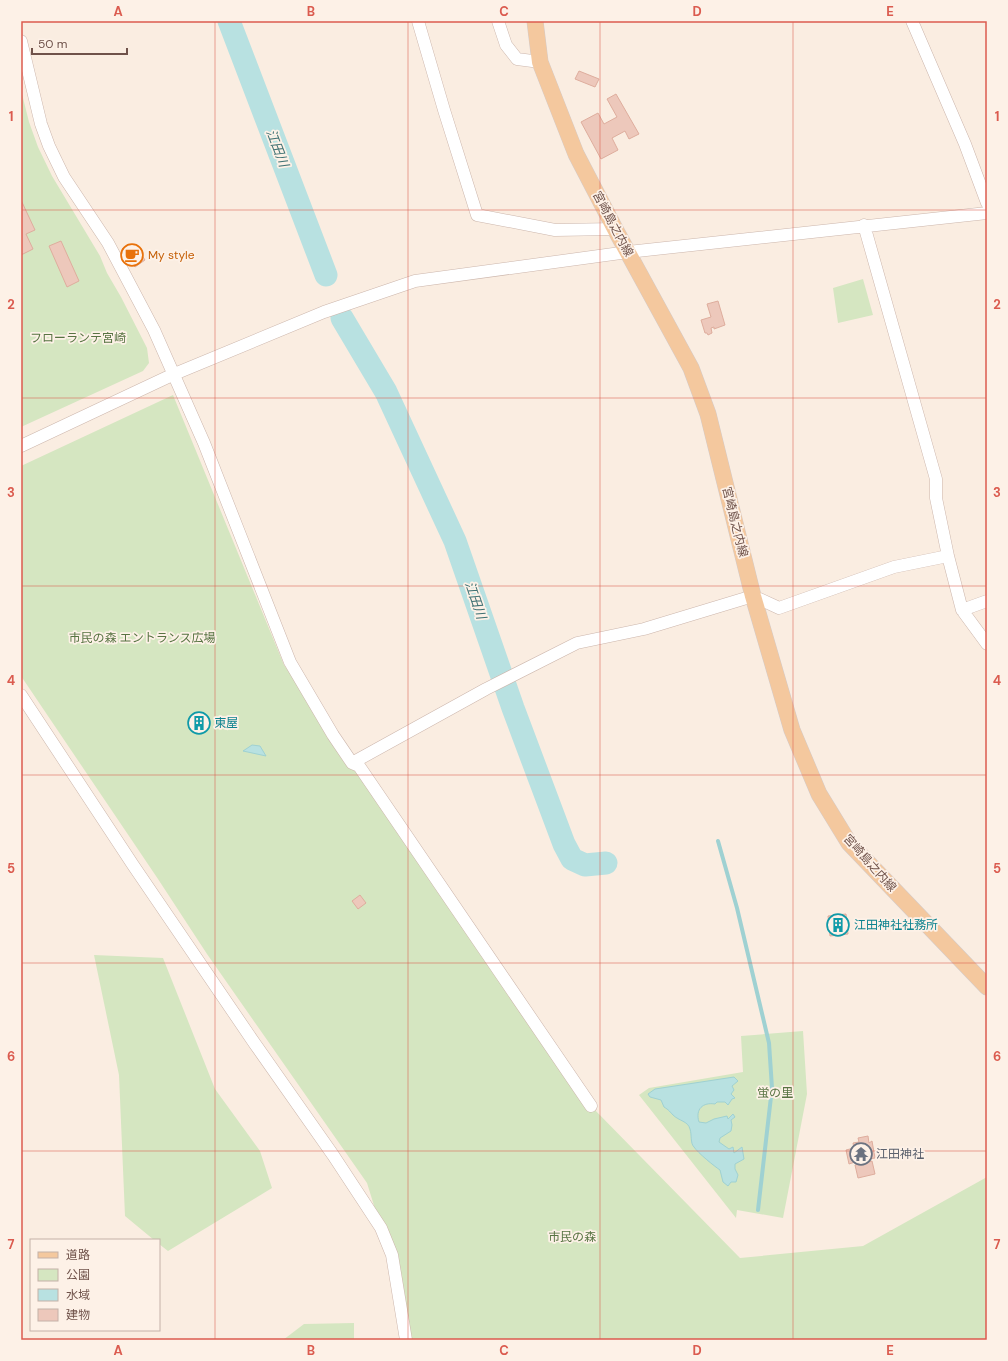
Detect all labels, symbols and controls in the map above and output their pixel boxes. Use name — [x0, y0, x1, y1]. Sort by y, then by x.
text: A — [113, 3, 123, 20]
text: B — [307, 3, 315, 20]
text: C — [499, 3, 509, 20]
text: D — [692, 3, 702, 20]
text: E — [886, 3, 894, 20]
scale bar — [32, 30, 127, 56]
text: 50 m — [38, 36, 67, 52]
text: 1 — [9, 108, 13, 125]
text: 1 — [995, 108, 999, 125]
water label: 江田川 — [263, 127, 293, 171]
street label: 宮崎島之内線 — [589, 188, 637, 260]
cafe icon: My style — [119, 242, 145, 268]
place label: My style — [148, 247, 195, 263]
text: 2 — [7, 296, 15, 313]
text: 2 — [993, 296, 1001, 313]
park label: フローランテ宮崎 — [30, 330, 126, 346]
text: 3 — [7, 484, 15, 501]
text: 3 — [993, 484, 1001, 501]
street label: 宮崎島之内線 — [719, 485, 751, 559]
water label: 江田川 — [461, 579, 491, 623]
park label: 市民の森 エントランス広場 — [69, 630, 215, 646]
text: 4 — [7, 672, 15, 689]
text: 4 — [993, 672, 1001, 689]
building icon: 東屋 — [186, 710, 212, 736]
place label: 東屋 — [214, 715, 238, 731]
street label: 宮崎島之内線 — [840, 831, 900, 895]
text: 5 — [7, 860, 15, 877]
text: 5 — [993, 860, 1001, 877]
building icon: 江田神社社務所 — [825, 912, 851, 938]
place label: 江田神社社務所 — [854, 917, 938, 933]
text: 6 — [7, 1048, 15, 1065]
text: 6 — [993, 1048, 1001, 1065]
park label: 蛍の里 — [757, 1085, 793, 1101]
temple icon: 江田神社 — [848, 1141, 874, 1167]
place label: 江田神社 — [876, 1146, 924, 1162]
park label: 市民の森 — [548, 1229, 596, 1245]
text: 7 — [8, 1236, 15, 1253]
text: 7 — [994, 1236, 1001, 1253]
legend — [30, 1239, 160, 1331]
text: 道路 — [66, 1247, 90, 1263]
text: 公園 — [66, 1267, 90, 1283]
text: 水域 — [66, 1287, 90, 1303]
text: 建物 — [66, 1307, 90, 1323]
text: A — [113, 1342, 123, 1359]
text: B — [307, 1342, 315, 1359]
text: C — [499, 1342, 509, 1359]
text: D — [692, 1342, 702, 1359]
text: E — [886, 1342, 894, 1359]

